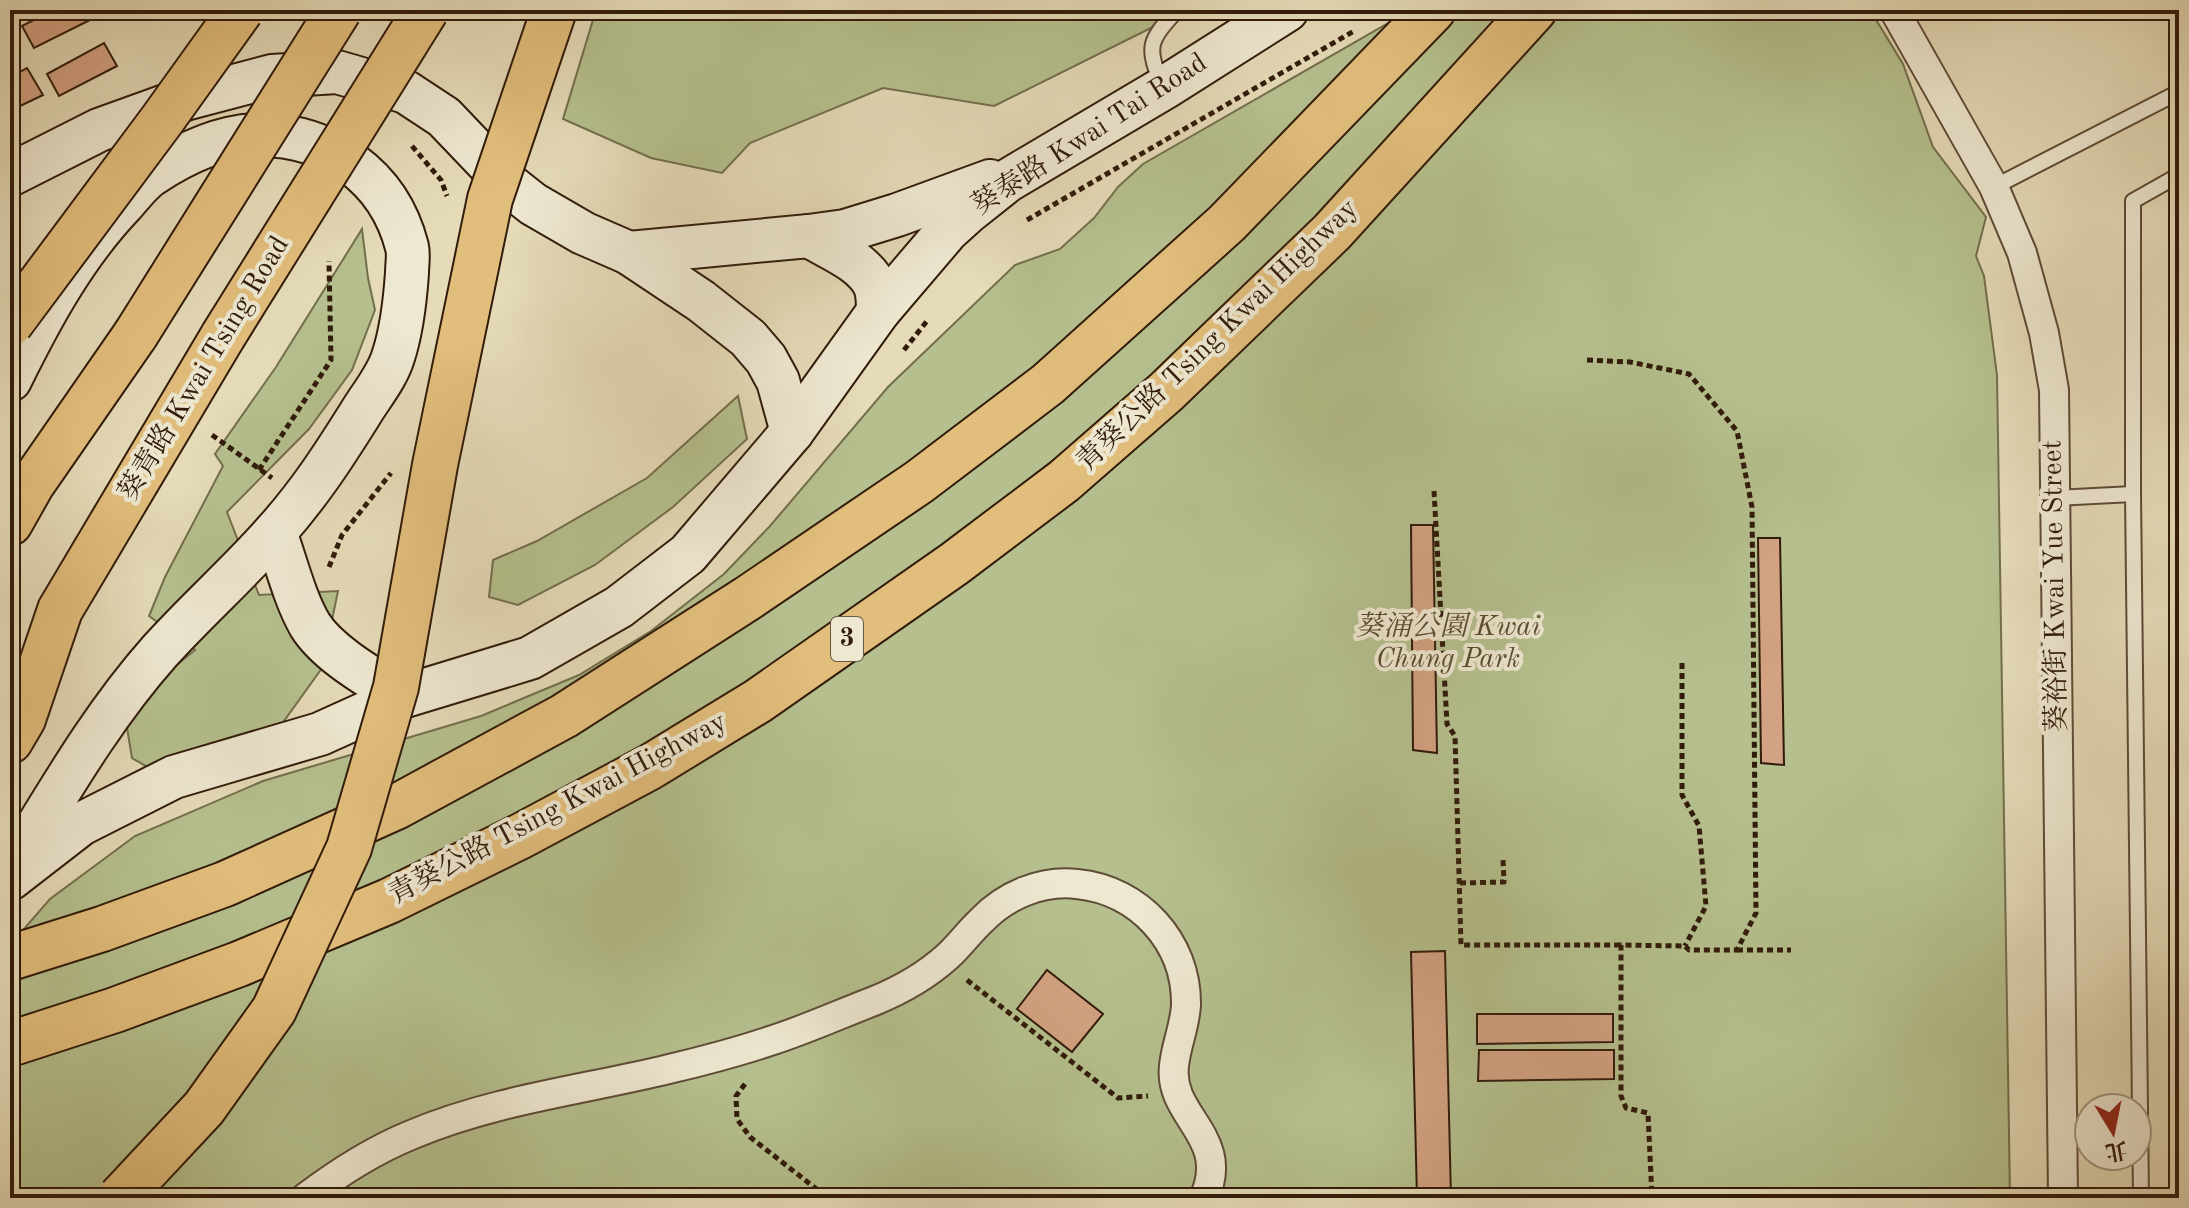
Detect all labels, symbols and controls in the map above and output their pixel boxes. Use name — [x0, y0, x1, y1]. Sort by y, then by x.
street label: 葵泰路 Kwai Tai Road — [966, 46, 1212, 221]
street label: 青葵公路 Tsing Kwai Highway — [1070, 192, 1364, 477]
street label: 葵青路 Kwai Tsing Road — [112, 230, 295, 506]
street label: 葵裕街 Kwai Yue Street — [2036, 440, 2073, 732]
park label: 葵涌公園 Kwai Chung Park — [1355, 611, 1541, 674]
road number: 3 — [831, 617, 863, 661]
street label: 青葵公路 Tsing Kwai Highway — [383, 705, 732, 910]
north arrow — [2073, 1092, 2153, 1172]
text: 北 — [2103, 1137, 2129, 1164]

